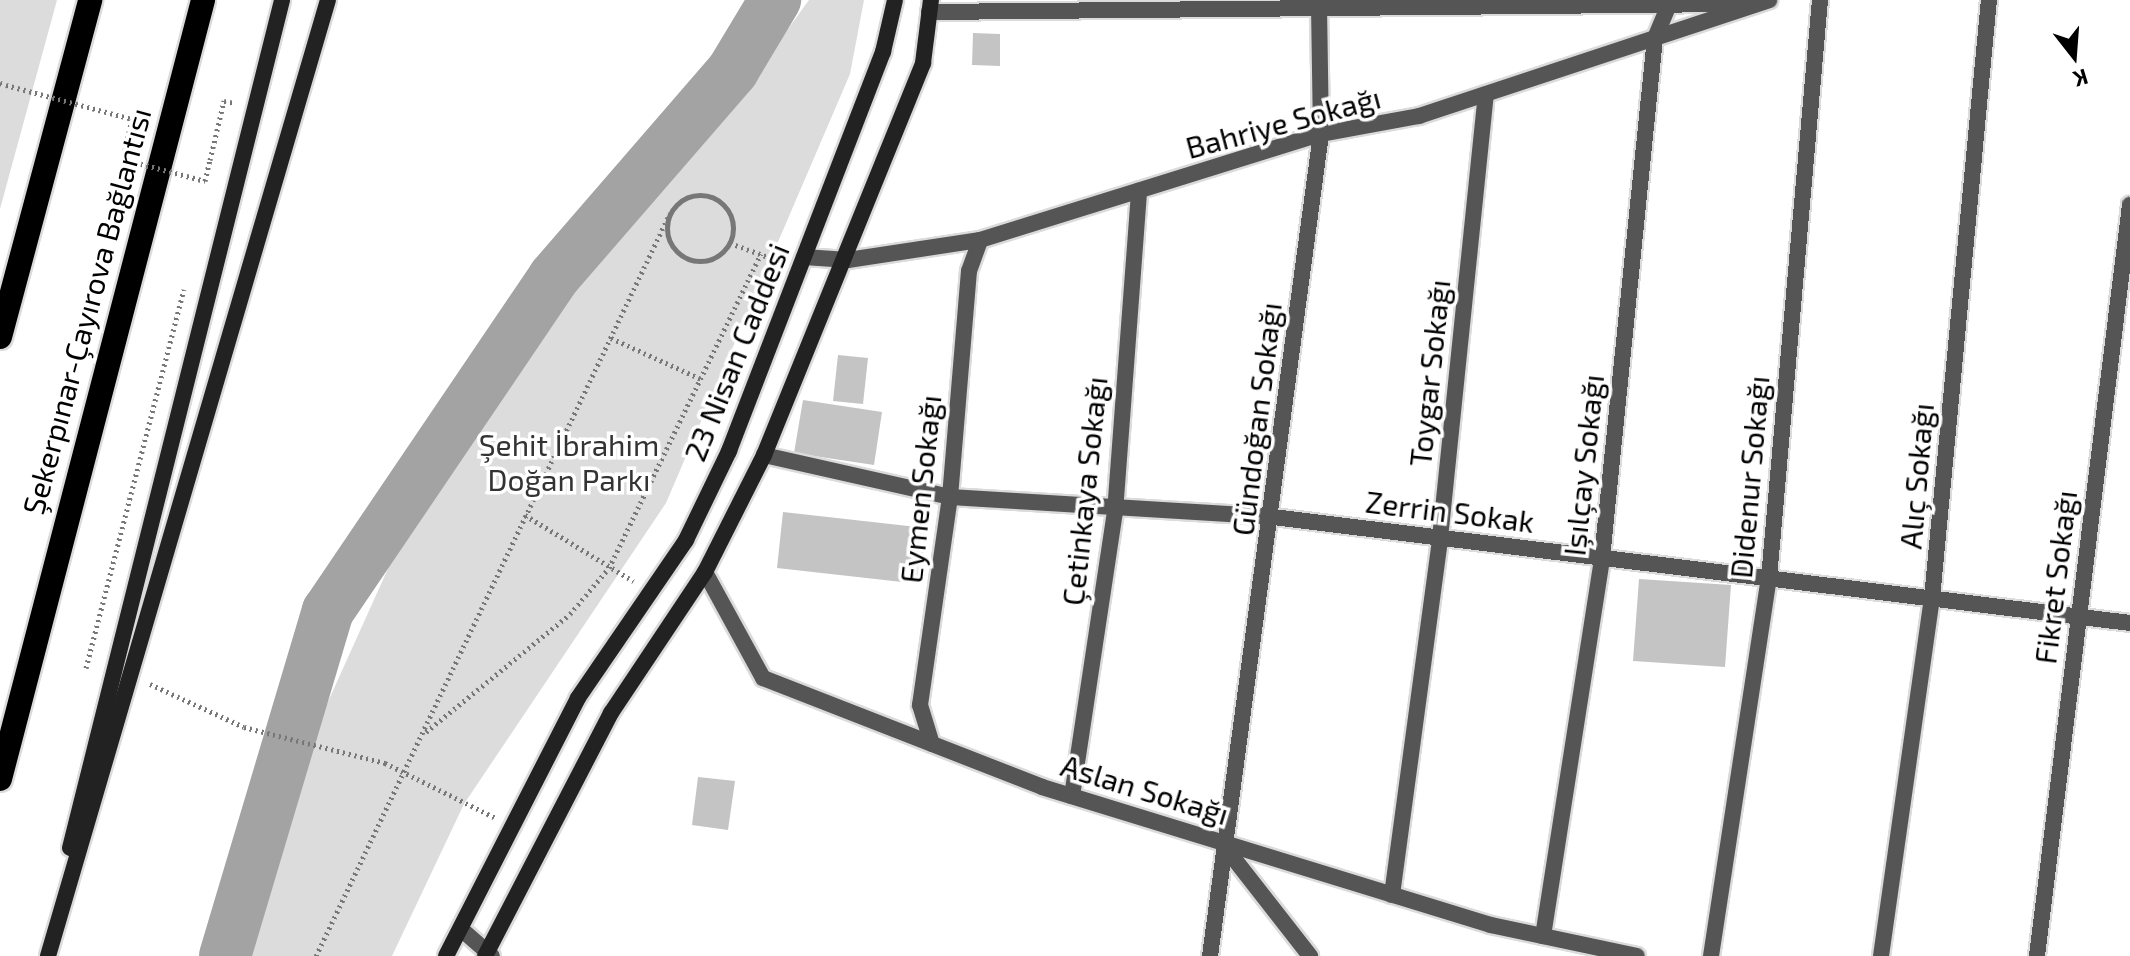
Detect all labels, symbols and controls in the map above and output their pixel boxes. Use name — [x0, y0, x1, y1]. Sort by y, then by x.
north arrow — [2034, 16, 2114, 96]
text: K — [2071, 64, 2091, 93]
street label: Bahriye Sokağı — [1182, 79, 1384, 165]
street label: Şekerpınar-Çayırova Bağlantısı — [14, 104, 158, 518]
street label: 23 Nisan Caddesi — [676, 238, 796, 466]
street label: Toygar Sokağı — [1401, 278, 1457, 468]
street label: Gündoğan Sokağı — [1224, 300, 1288, 538]
street label: Işılçay Sokağı — [1556, 372, 1610, 558]
street label: Didenur Sokağı — [1722, 374, 1776, 580]
street label: Çetinkaya Sokağı — [1054, 375, 1114, 607]
street label: Eymen Sokağı — [892, 393, 948, 585]
street label: Alıç Sokağı — [1892, 402, 1940, 550]
park label: Şehit İbrahim Doğan Parkı — [479, 426, 659, 496]
street label: Zerrin Sokak — [1364, 483, 1536, 539]
street label: Fikret Sokağı — [2026, 488, 2084, 666]
street label: Aslan Sokağı — [1057, 746, 1233, 832]

